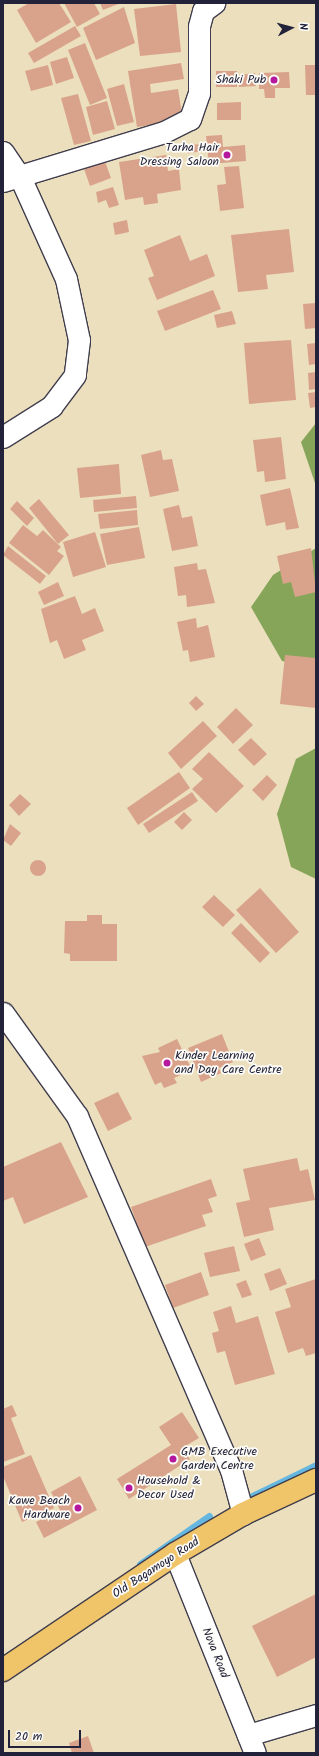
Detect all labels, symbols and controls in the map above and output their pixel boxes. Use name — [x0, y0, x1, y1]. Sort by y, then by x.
north arrow — [271, 8, 311, 48]
text: N — [294, 22, 312, 31]
place label: Shaki Pub — [216, 73, 266, 87]
marker: Shaki Pub — [269, 75, 279, 85]
place label: Tarha Hair Dressing Saloon — [140, 141, 219, 169]
marker: Tarha Hair Dressing Saloon — [222, 150, 232, 160]
place label: Kinder Learning and Day Care Centre — [175, 1049, 282, 1077]
marker: Kinder Learning and Day Care Centre — [162, 1058, 172, 1068]
place label: GMB Executive Garden Centre — [181, 1445, 257, 1473]
marker: GMB Executive Garden Centre — [168, 1454, 178, 1464]
place label: Household & Decor Used — [137, 1474, 201, 1502]
marker: Household & Decor Used — [124, 1483, 134, 1493]
place label: Kawe Beach Hardware — [9, 1494, 70, 1522]
marker: Kawe Beach Hardware — [73, 1503, 83, 1513]
street label: Old Bagamoyo Road — [110, 1535, 202, 1601]
street label: Nova Road — [198, 1626, 232, 1680]
scale bar — [10, 1722, 83, 1748]
text: 20 m — [15, 1727, 42, 1746]

